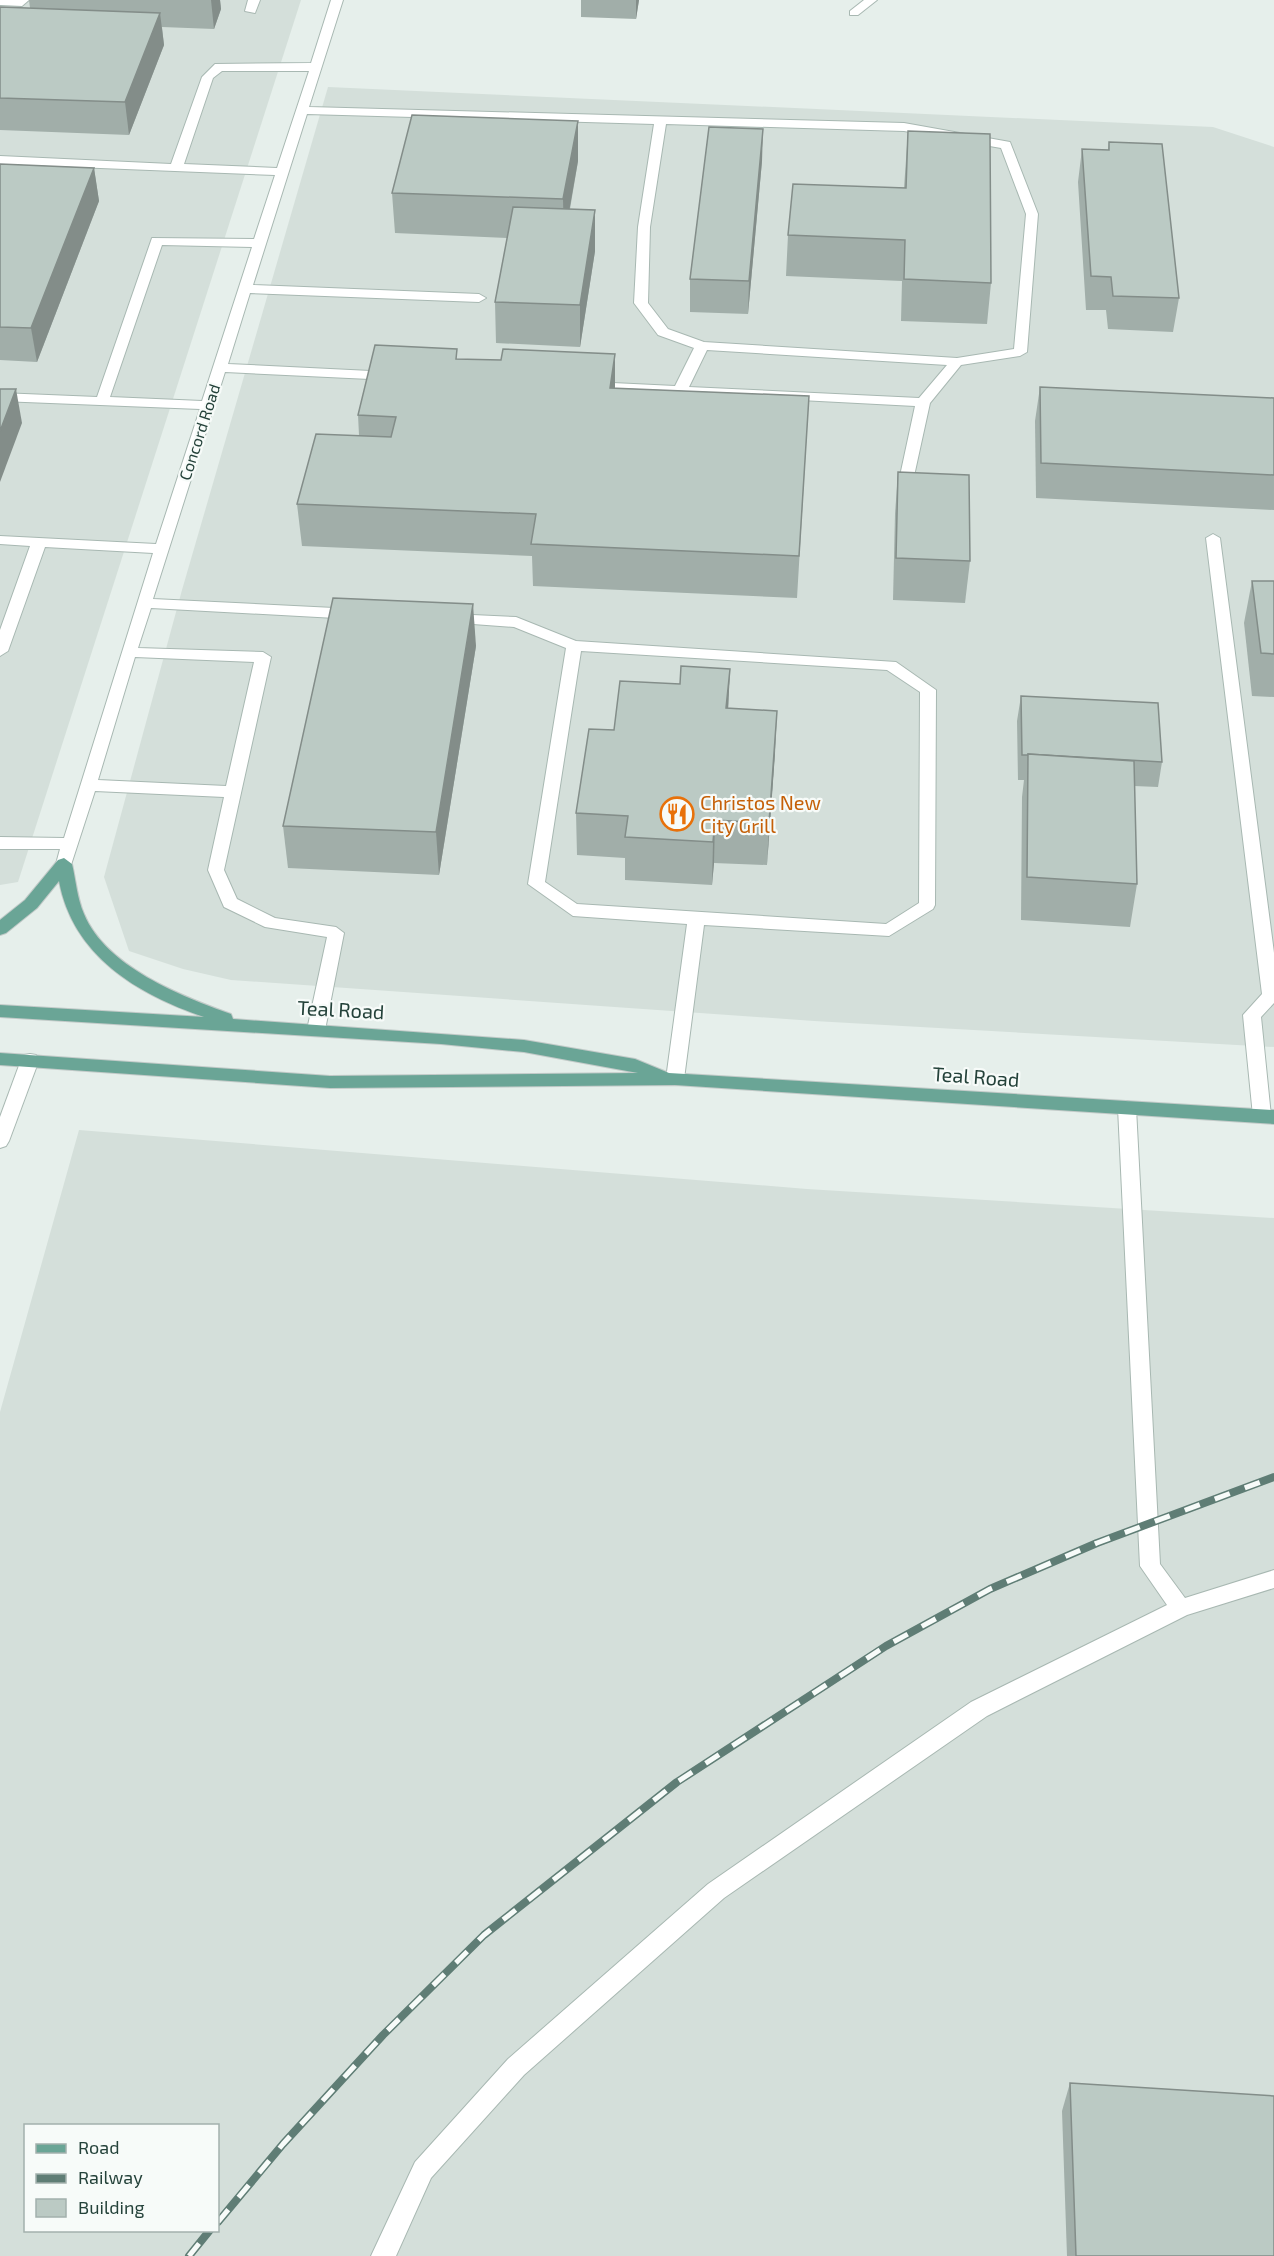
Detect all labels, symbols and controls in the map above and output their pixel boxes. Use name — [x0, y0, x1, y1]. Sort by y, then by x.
street label: Concord Road — [174, 381, 224, 483]
place label: Christos New City Grill — [700, 790, 821, 837]
restaurant icon: Christos New City Grill — [659, 796, 695, 832]
street label: Teal Road — [297, 995, 385, 1023]
street label: Teal Road — [932, 1061, 1020, 1091]
legend — [24, 2124, 219, 2232]
text: Road — [78, 2136, 119, 2158]
text: Railway — [78, 2166, 143, 2188]
text: Building — [78, 2196, 145, 2218]

